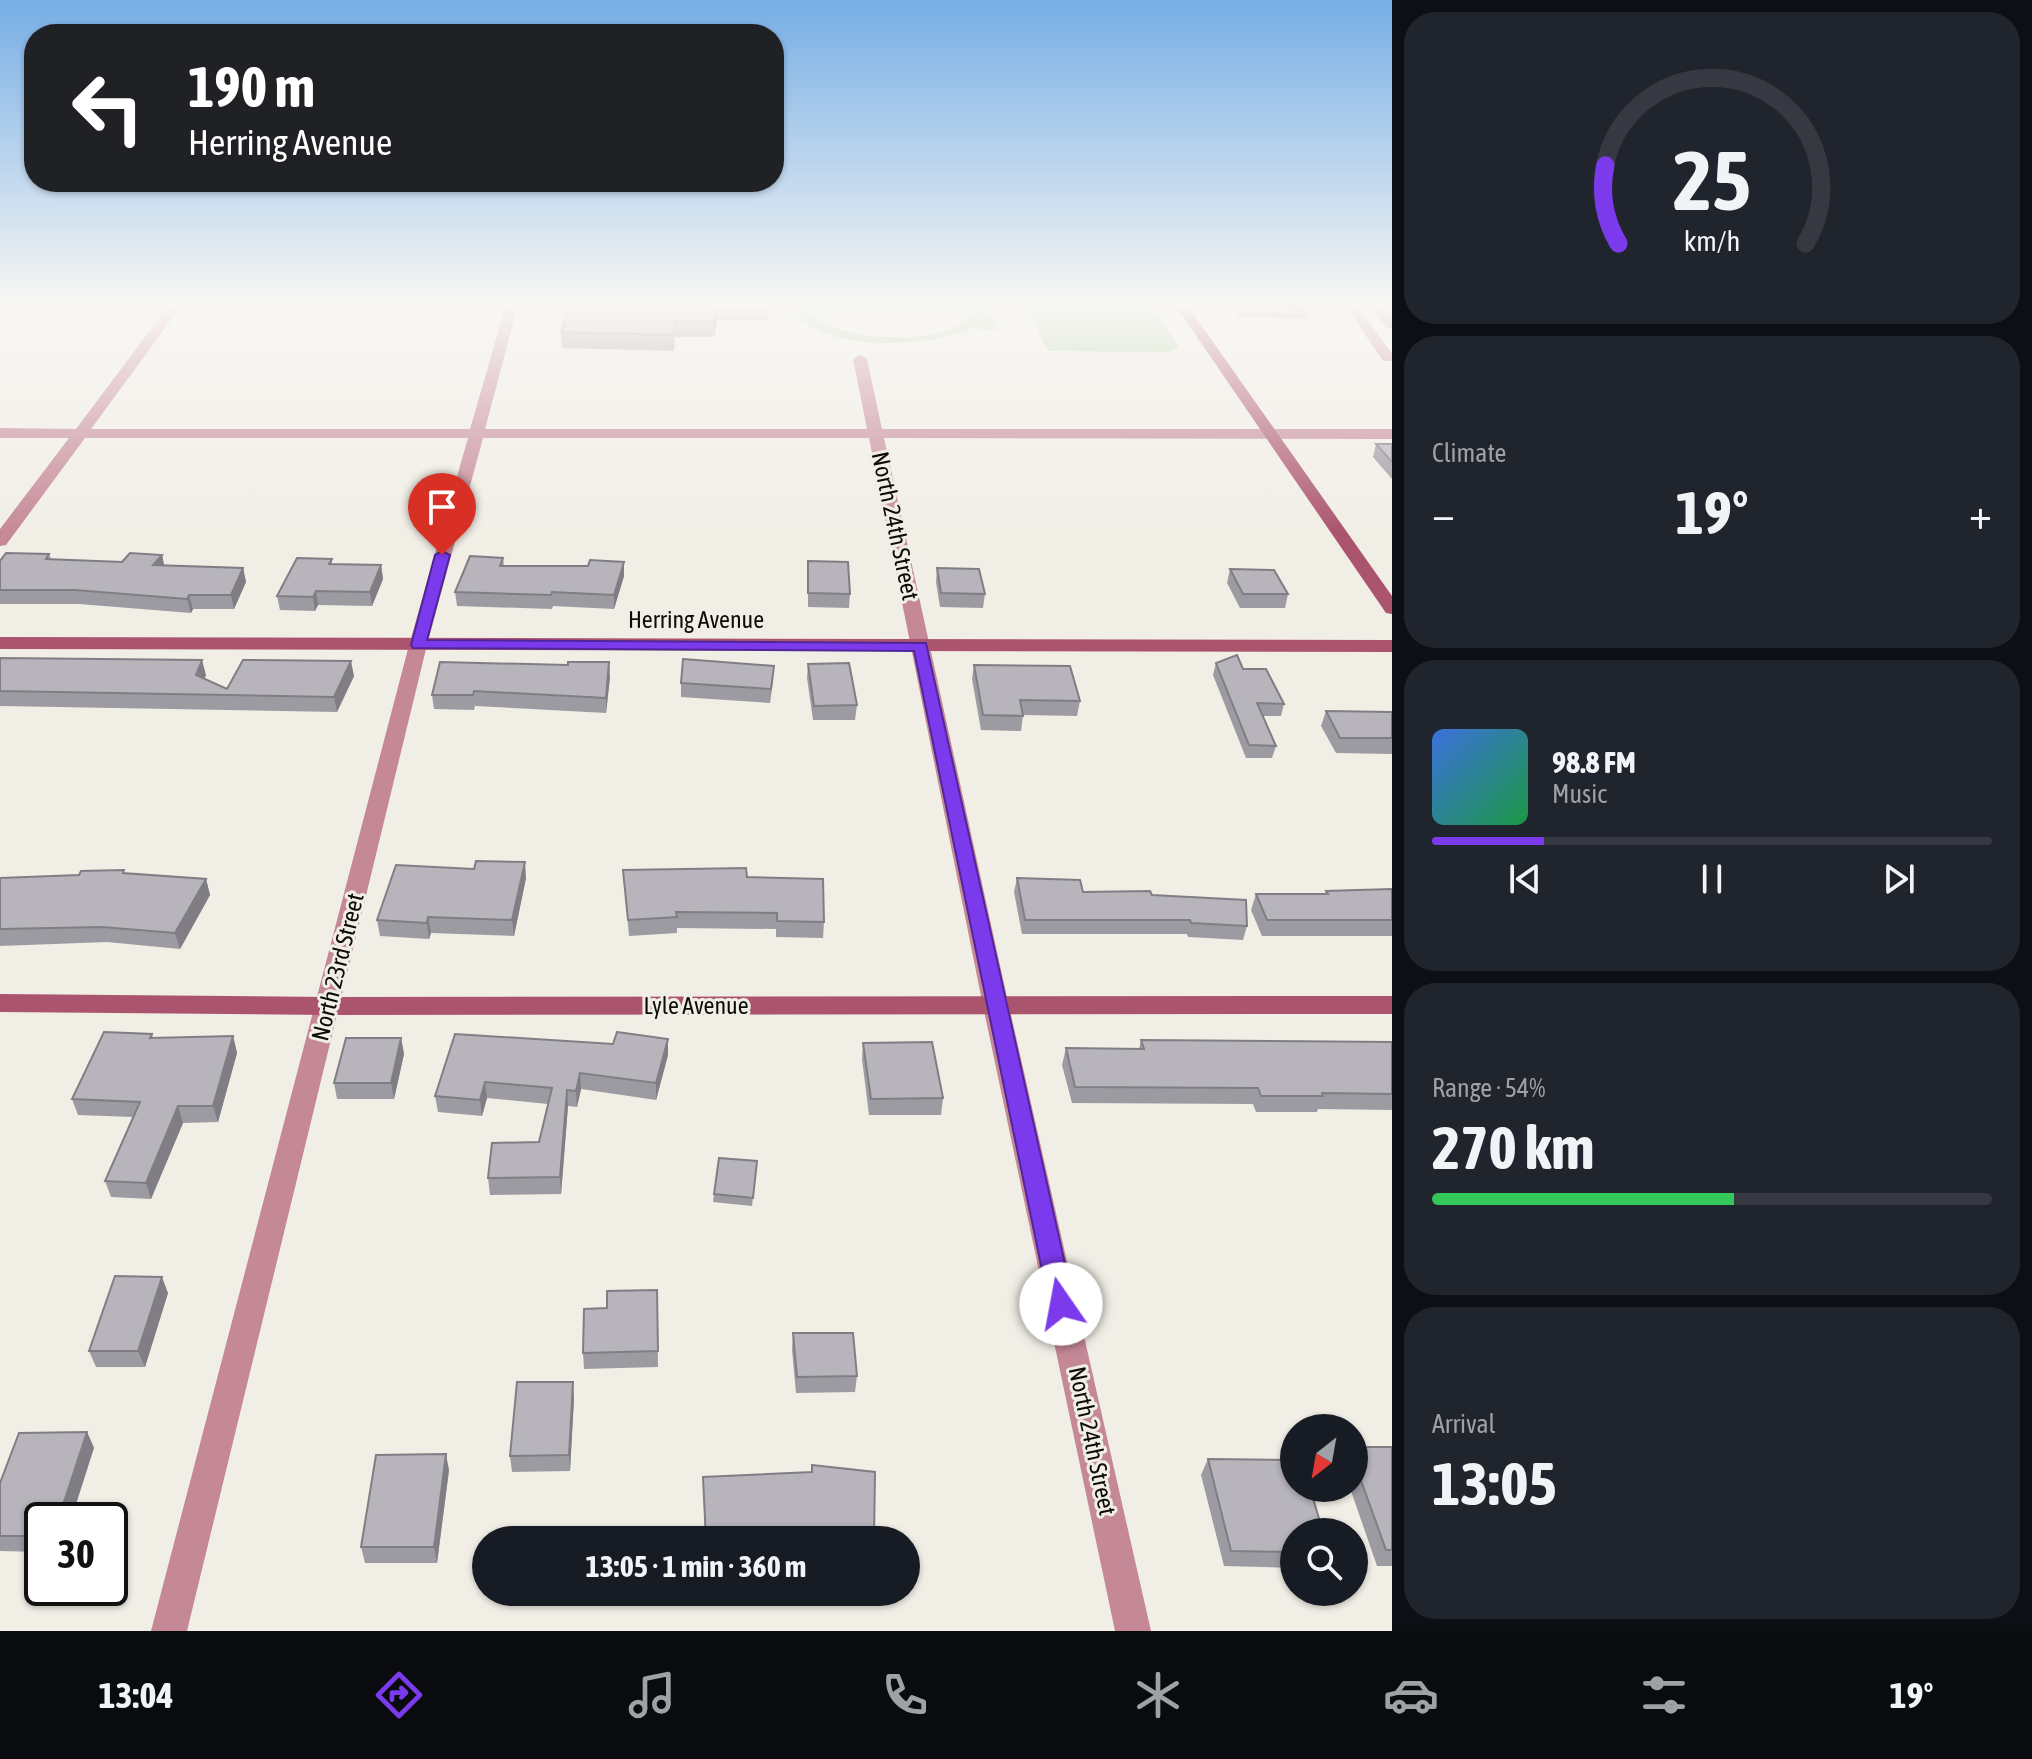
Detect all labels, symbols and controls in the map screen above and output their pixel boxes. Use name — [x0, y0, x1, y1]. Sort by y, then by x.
text: 190 m — [188, 55, 315, 119]
icon: left — [56, 56, 160, 160]
text: Herring Avenue — [188, 121, 392, 163]
text: 25 — [1673, 131, 1751, 227]
text: km/h — [1684, 224, 1740, 257]
text: Climate — [1432, 438, 1506, 468]
street label: North 24th Street — [867, 449, 924, 603]
pin — [408, 473, 476, 555]
text: 19° — [1676, 478, 1748, 547]
icon: arrive — [420, 485, 464, 529]
text: − — [1432, 488, 1455, 538]
text: + — [1969, 488, 1992, 538]
street label: Herring Avenue — [628, 606, 764, 633]
text: 98.8 FM — [1552, 745, 1636, 779]
text: Music — [1552, 779, 1607, 809]
icon: previous — [1503, 857, 1547, 901]
icon: pause — [1690, 857, 1734, 901]
icon: next — [1877, 857, 1921, 901]
street label: North 23rd Street — [306, 890, 369, 1043]
street label: Lyle Avenue — [643, 992, 749, 1019]
text: Range · 54% — [1432, 1073, 1545, 1103]
text: 270 km — [1432, 1113, 1594, 1182]
position arrow — [1019, 1262, 1103, 1346]
street label: North 24th Street — [1064, 1364, 1121, 1518]
text: Arrival — [1432, 1409, 1496, 1439]
north arrow — [1280, 1414, 1368, 1502]
map controls — [1280, 1414, 1368, 1606]
text: 13:05 — [1432, 1449, 1557, 1518]
speed limit sign: 30 — [24, 1502, 128, 1606]
button: search — [1280, 1518, 1368, 1606]
text: 13:05 · 1 min · 360 m — [586, 1549, 806, 1583]
icon: directions — [371, 1667, 427, 1723]
icon: music — [624, 1667, 680, 1723]
icon: phone — [877, 1667, 933, 1723]
icon: climate — [1130, 1667, 1186, 1723]
icon: car — [1383, 1667, 1439, 1723]
icon: filters — [1636, 1667, 1692, 1723]
text: 13:04 — [99, 1674, 173, 1716]
text: 19° — [1890, 1674, 1933, 1716]

